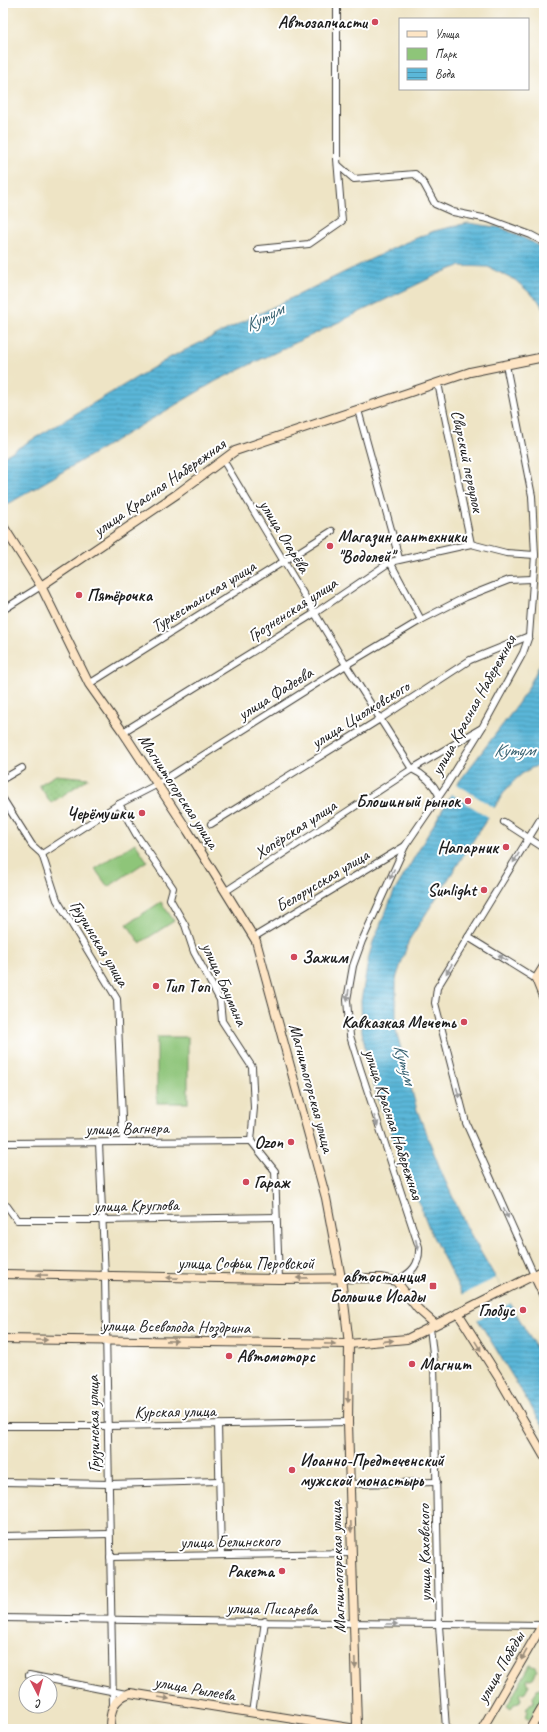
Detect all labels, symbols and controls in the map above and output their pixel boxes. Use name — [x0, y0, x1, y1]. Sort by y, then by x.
place label: Автозапчасти — [278, 12, 369, 33]
marker: Автозапчасти — [370, 17, 380, 27]
legend — [399, 18, 529, 90]
text: Улица — [435, 26, 460, 42]
text: Парк — [435, 46, 458, 62]
text: Вода — [435, 66, 456, 82]
water label: Кутум — [241, 296, 290, 336]
street label: Свирский переулок — [446, 408, 489, 516]
street label: улица Красная Набережная — [88, 433, 231, 541]
street label: улица Огарёва — [254, 495, 315, 578]
place label: Магазин сантехники "Водолей" — [338, 526, 468, 567]
marker: Магазин сантехники "Водолей" — [325, 541, 335, 551]
street label: Туркестанская улица — [147, 555, 260, 637]
street label: Грозненская улица — [243, 572, 343, 647]
place label: Пятёрочка — [87, 585, 154, 606]
marker: Пятёрочка — [74, 590, 84, 600]
street label: улица Красная Набережная — [426, 630, 521, 780]
street label: улица Фадеева — [233, 661, 318, 725]
street label: улица Циолковского — [306, 675, 415, 753]
street label: Магнитогорская улица — [134, 730, 225, 854]
water label: Кутум — [494, 739, 538, 761]
place label: Блошиный рынок — [356, 791, 461, 812]
street label: Хопёрская улица — [250, 795, 341, 864]
marker: Блошиный рынок — [463, 796, 473, 806]
place label: Черёмушки — [67, 803, 135, 824]
marker: Черёмушки — [137, 808, 147, 818]
place label: Напарник — [438, 837, 500, 858]
marker: Напарник — [501, 842, 511, 852]
street label: Белорусская улица — [272, 844, 374, 916]
one-way arrow — [512, 853, 520, 863]
one-way arrow — [389, 868, 395, 879]
place label: Sunlight — [428, 880, 478, 901]
marker: Sunlight — [479, 885, 489, 895]
street label: Грузинская улица — [65, 896, 134, 992]
street label: улица Баумана — [196, 938, 253, 1031]
place label: Зажим — [302, 947, 349, 968]
marker: Зажим — [289, 952, 299, 962]
one-way arrow — [497, 955, 509, 962]
one-way arrow — [445, 963, 452, 975]
place label: Тип Топ — [164, 976, 211, 997]
marker: Тип Топ — [151, 981, 161, 991]
one-way arrow — [345, 989, 351, 1002]
place label: Кавказкая Мечеть — [342, 1012, 457, 1033]
marker: Кавказкая Мечеть — [459, 1017, 469, 1027]
street label: Магнитогорская улица — [284, 1021, 339, 1157]
water label: Кутум — [389, 1042, 422, 1090]
street label: улица Красная Набережная — [359, 1045, 428, 1203]
one-way arrow — [455, 1087, 461, 1099]
one-way arrow — [374, 1116, 380, 1128]
street label: улица Вагнера — [84, 1117, 171, 1140]
place label: Ozon — [255, 1132, 284, 1153]
marker: Ozon — [286, 1137, 296, 1147]
place label: Гараж — [254, 1172, 291, 1193]
marker: Гараж — [241, 1177, 251, 1187]
street label: улица Круглова — [92, 1194, 181, 1217]
one-way arrow — [503, 1208, 509, 1219]
one-way arrow — [415, 1238, 421, 1251]
street label: улица Софьи Перовской — [177, 1253, 315, 1274]
place label: автостанция Большие Исады — [330, 1266, 427, 1307]
one-way arrow — [36, 1272, 48, 1279]
one-way arrow — [165, 1275, 178, 1281]
one-way arrow — [295, 1275, 308, 1281]
marker: автостанция Большие Исады — [428, 1281, 438, 1291]
place label: Глобус — [478, 1300, 516, 1321]
marker: Глобус — [518, 1305, 528, 1315]
street label: улица Всеволода Ноздрина — [100, 1315, 252, 1339]
one-way arrow — [36, 1337, 49, 1343]
one-way arrow — [166, 1338, 179, 1344]
one-way arrow — [382, 1338, 394, 1345]
one-way arrow — [475, 1340, 482, 1352]
one-way arrow — [324, 1341, 337, 1347]
place label: Автомоторс — [237, 1346, 316, 1367]
marker: Автомоторс — [224, 1351, 234, 1361]
place label: Магнит — [420, 1354, 472, 1375]
marker: Магнит — [407, 1359, 417, 1369]
street label: Грузинская улица — [82, 1374, 106, 1473]
one-way arrow — [345, 1391, 351, 1404]
street label: Курская улица — [134, 1400, 218, 1423]
place label: Иоанно-Предтеченский мужской монастырь — [300, 1450, 445, 1491]
marker: Иоанно-Предтеченский мужской монастырь — [287, 1465, 297, 1475]
street label: Магнитогорская улица — [325, 1498, 350, 1634]
street label: улица Каховского — [413, 1503, 436, 1603]
one-way arrow — [347, 1521, 354, 1533]
street label: улица Белинского — [179, 1530, 281, 1553]
place label: Ракета — [228, 1561, 276, 1582]
marker: Ракета — [277, 1566, 287, 1576]
street label: улица Писарева — [225, 1597, 319, 1620]
one-way arrow — [386, 1621, 399, 1627]
street label: улица Победы — [471, 1626, 530, 1707]
one-way arrow — [521, 1649, 528, 1661]
one-way arrow — [351, 1657, 358, 1669]
street label: улица Рылеева — [152, 1671, 239, 1706]
north arrow — [18, 1674, 58, 1714]
one-way arrow — [158, 1696, 170, 1702]
text: С — [34, 1697, 42, 1711]

